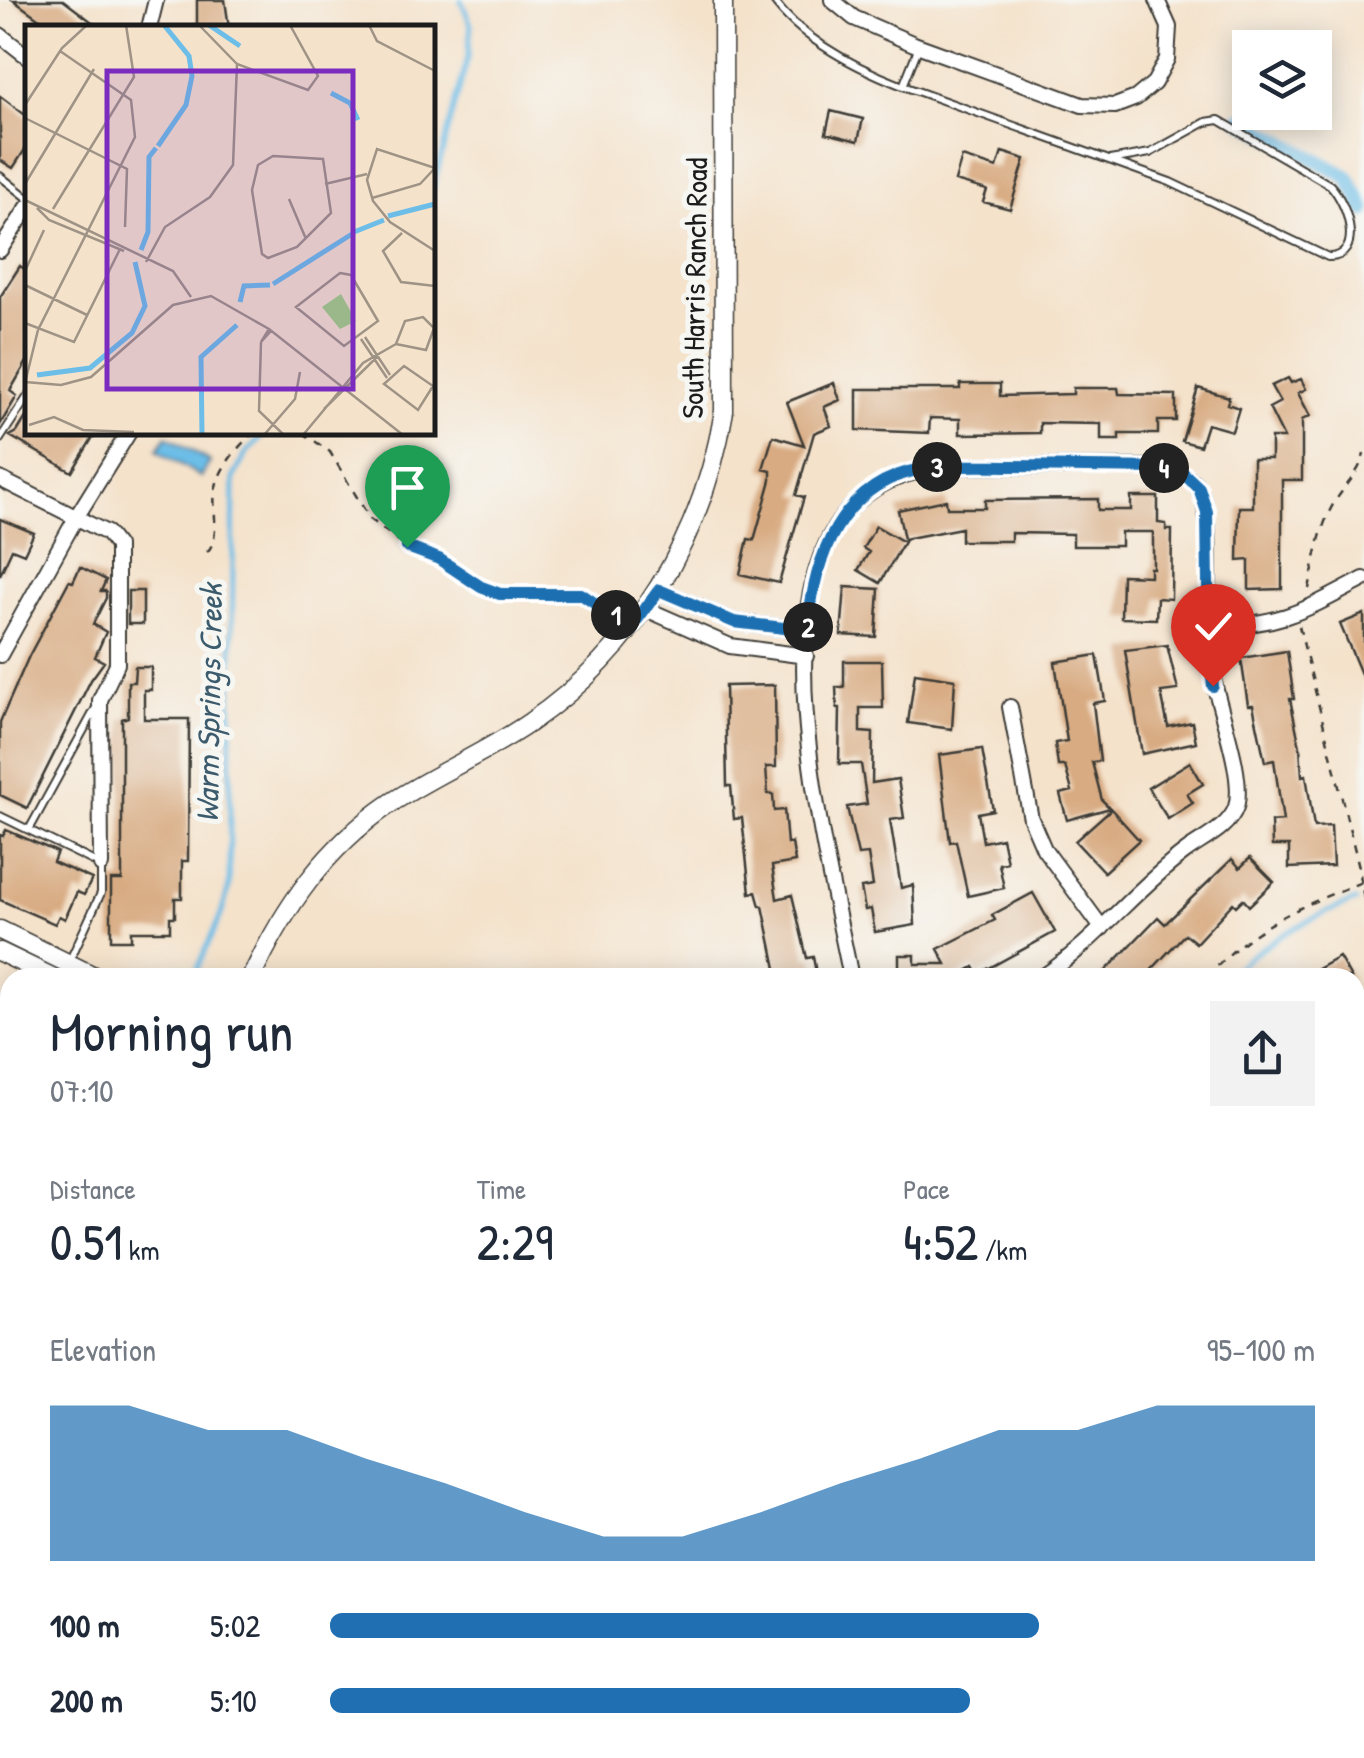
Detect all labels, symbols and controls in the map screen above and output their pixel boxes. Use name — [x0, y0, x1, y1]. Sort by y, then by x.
inset map — [25, 25, 435, 435]
map controls — [1232, 30, 1332, 130]
button: layers — [1232, 30, 1332, 130]
street label: South Harris Ranch Road — [672, 157, 716, 419]
pin: 3 — [912, 442, 962, 492]
pin: 4 — [1139, 443, 1189, 493]
pin — [365, 445, 450, 548]
text: 3 — [931, 448, 943, 486]
text: 4 — [1159, 449, 1169, 487]
icon: arrive — [380, 460, 435, 515]
water label: Warm Springs Creek — [185, 581, 232, 823]
pin — [1171, 584, 1256, 687]
pin: 1 — [591, 590, 641, 640]
text: 1 — [611, 596, 621, 634]
icon: check — [1186, 599, 1241, 654]
pin: 2 — [783, 602, 833, 652]
text: 2 — [801, 608, 815, 646]
text: Morning run — [50, 994, 293, 1068]
button: share — [1210, 1001, 1315, 1106]
text: 07:10 — [50, 1069, 114, 1112]
text: Distance — [50, 1170, 136, 1208]
text: Time — [477, 1170, 526, 1208]
text: Pace — [903, 1170, 950, 1208]
text: 0.51 — [50, 1208, 122, 1276]
text: 2:29 — [477, 1208, 553, 1276]
text: 4:52 — [903, 1208, 978, 1276]
text: km — [122, 1231, 160, 1269]
text: /km — [978, 1231, 1027, 1269]
text: Elevation — [50, 1328, 156, 1371]
text: 95–100 m — [1207, 1328, 1315, 1371]
text: 100 m — [50, 1604, 119, 1647]
text: 5:02 — [210, 1604, 260, 1647]
text: 200 m — [50, 1679, 123, 1722]
text: 5:10 — [210, 1679, 257, 1722]

